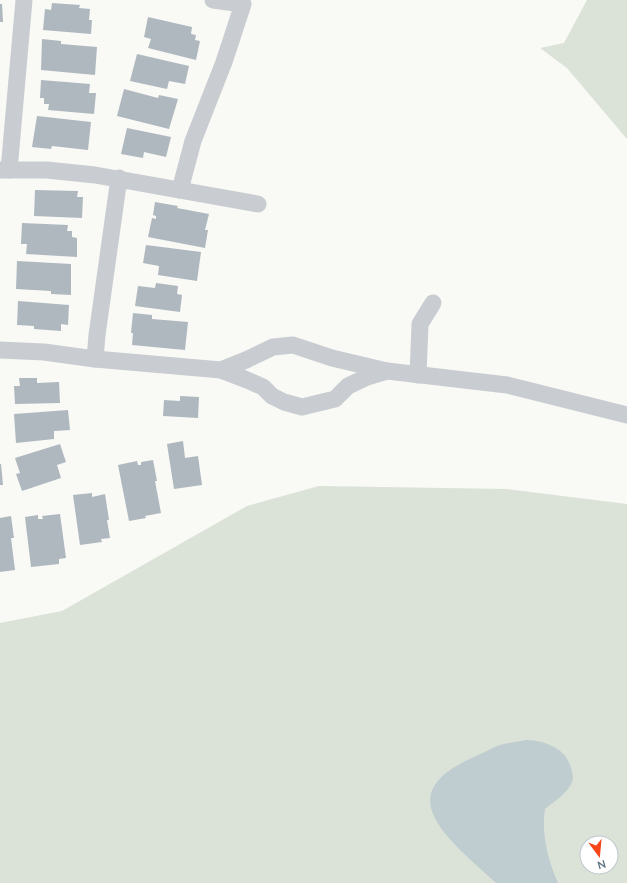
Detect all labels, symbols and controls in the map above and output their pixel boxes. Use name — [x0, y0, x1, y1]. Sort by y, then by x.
north arrow — [579, 835, 619, 875]
text: N — [596, 856, 608, 872]

